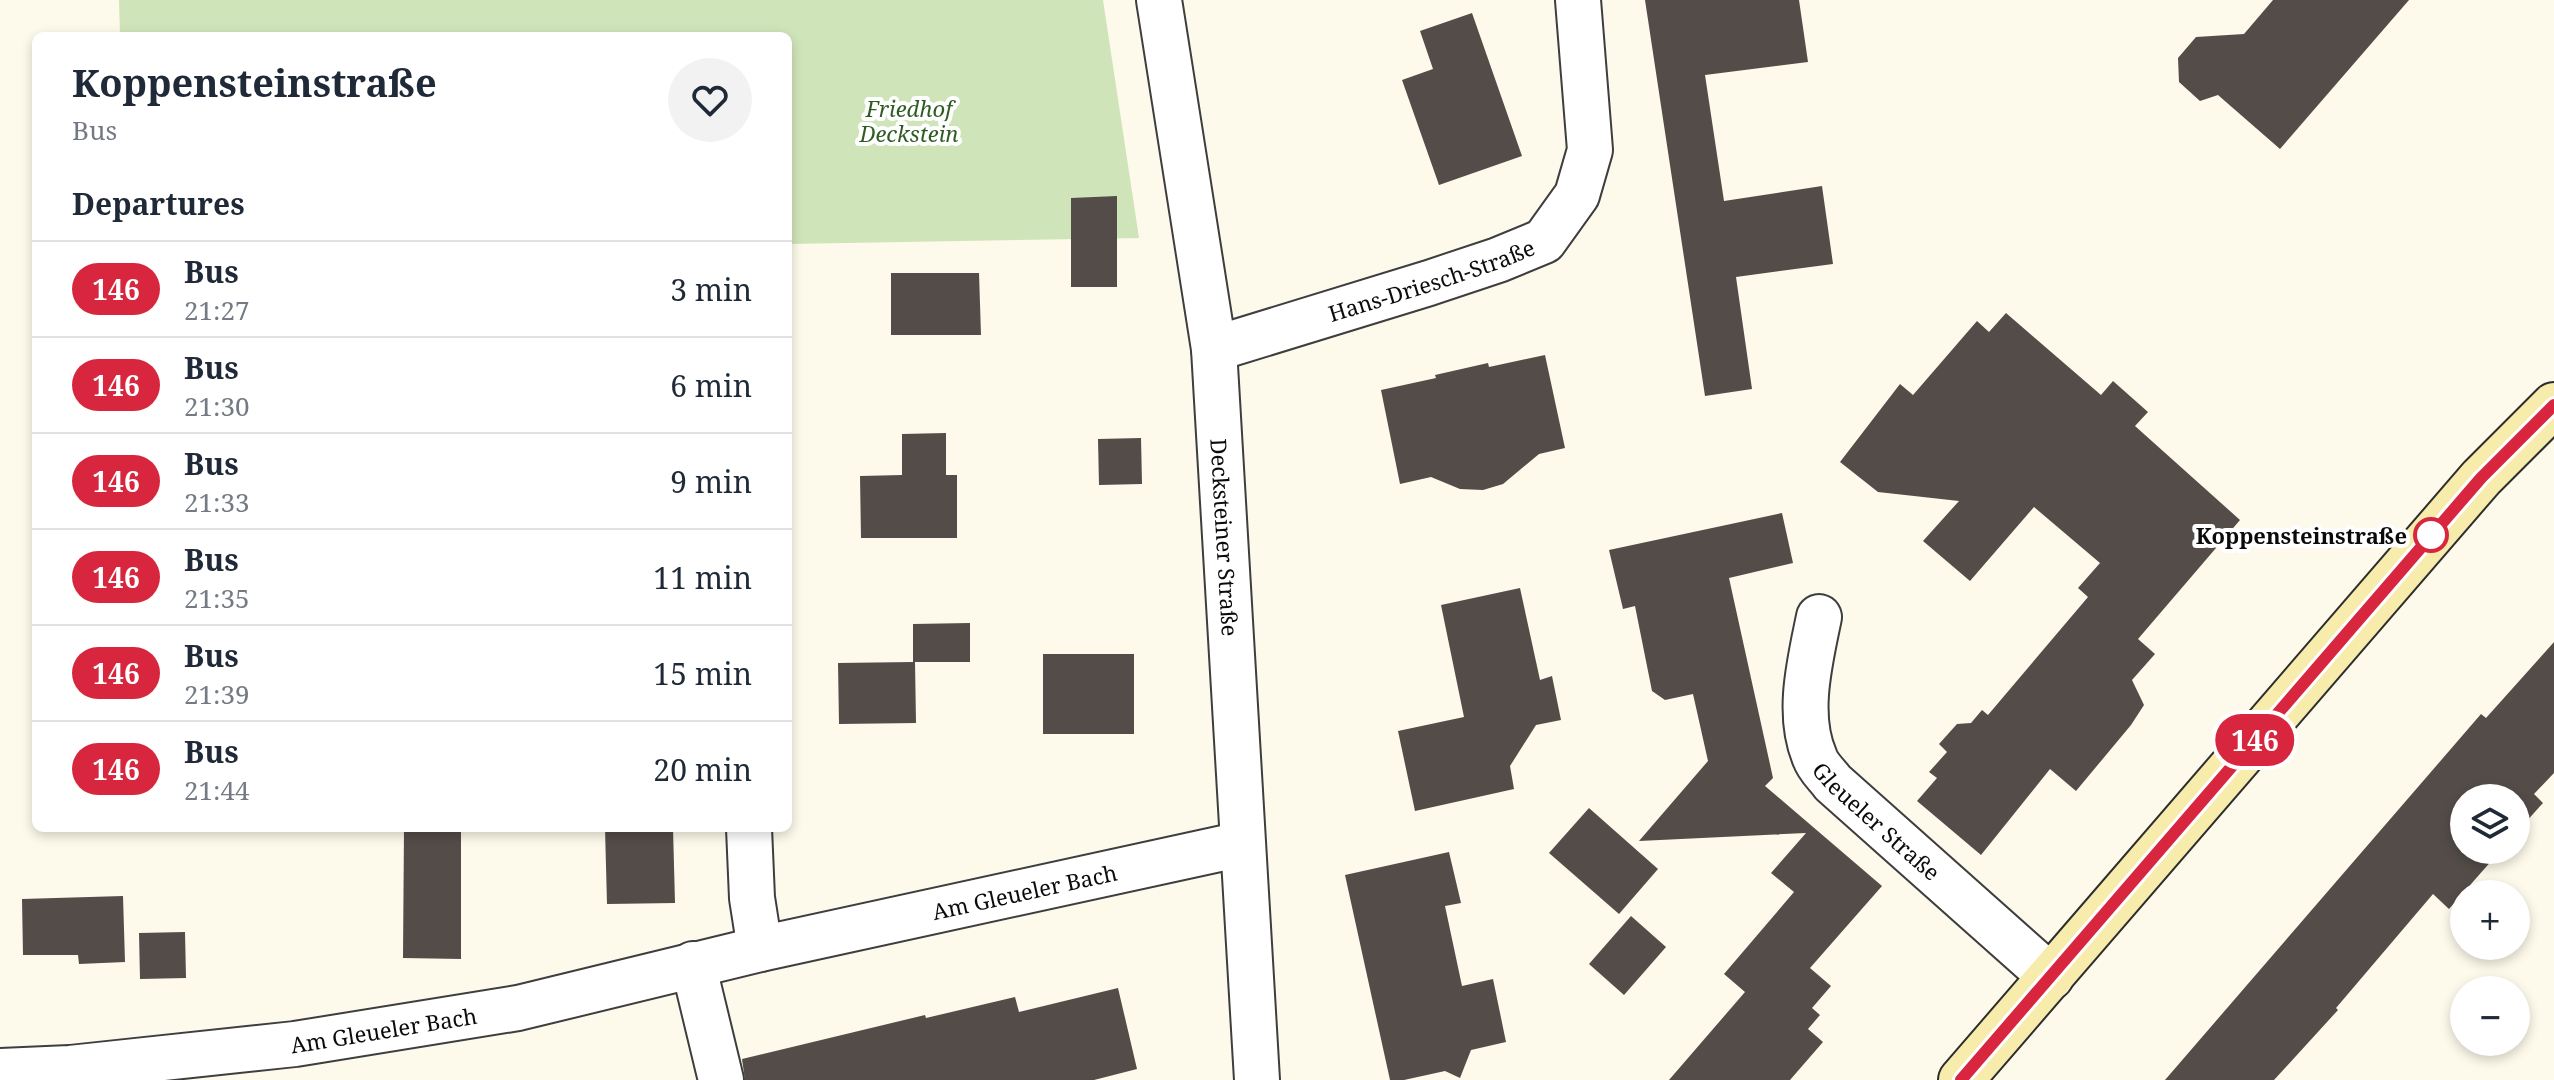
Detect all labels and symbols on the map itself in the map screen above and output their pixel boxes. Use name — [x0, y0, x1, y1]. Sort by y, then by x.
park label: Friedhof Deckstein — [858, 93, 959, 148]
street label: Hans-Driesch-Straße — [1324, 232, 1539, 328]
street label: Decksteiner Straße — [1204, 438, 1246, 637]
marker: Koppensteinstraße — [2414, 518, 2448, 552]
place label: Koppensteinstraße — [2196, 520, 2407, 550]
line badge: 146 — [2209, 714, 2301, 766]
street label: Gleueler Straße — [1806, 755, 1947, 887]
street label: Am Gleueler Bach — [929, 857, 1120, 926]
street label: Am Gleueler Bach — [288, 1000, 479, 1060]

